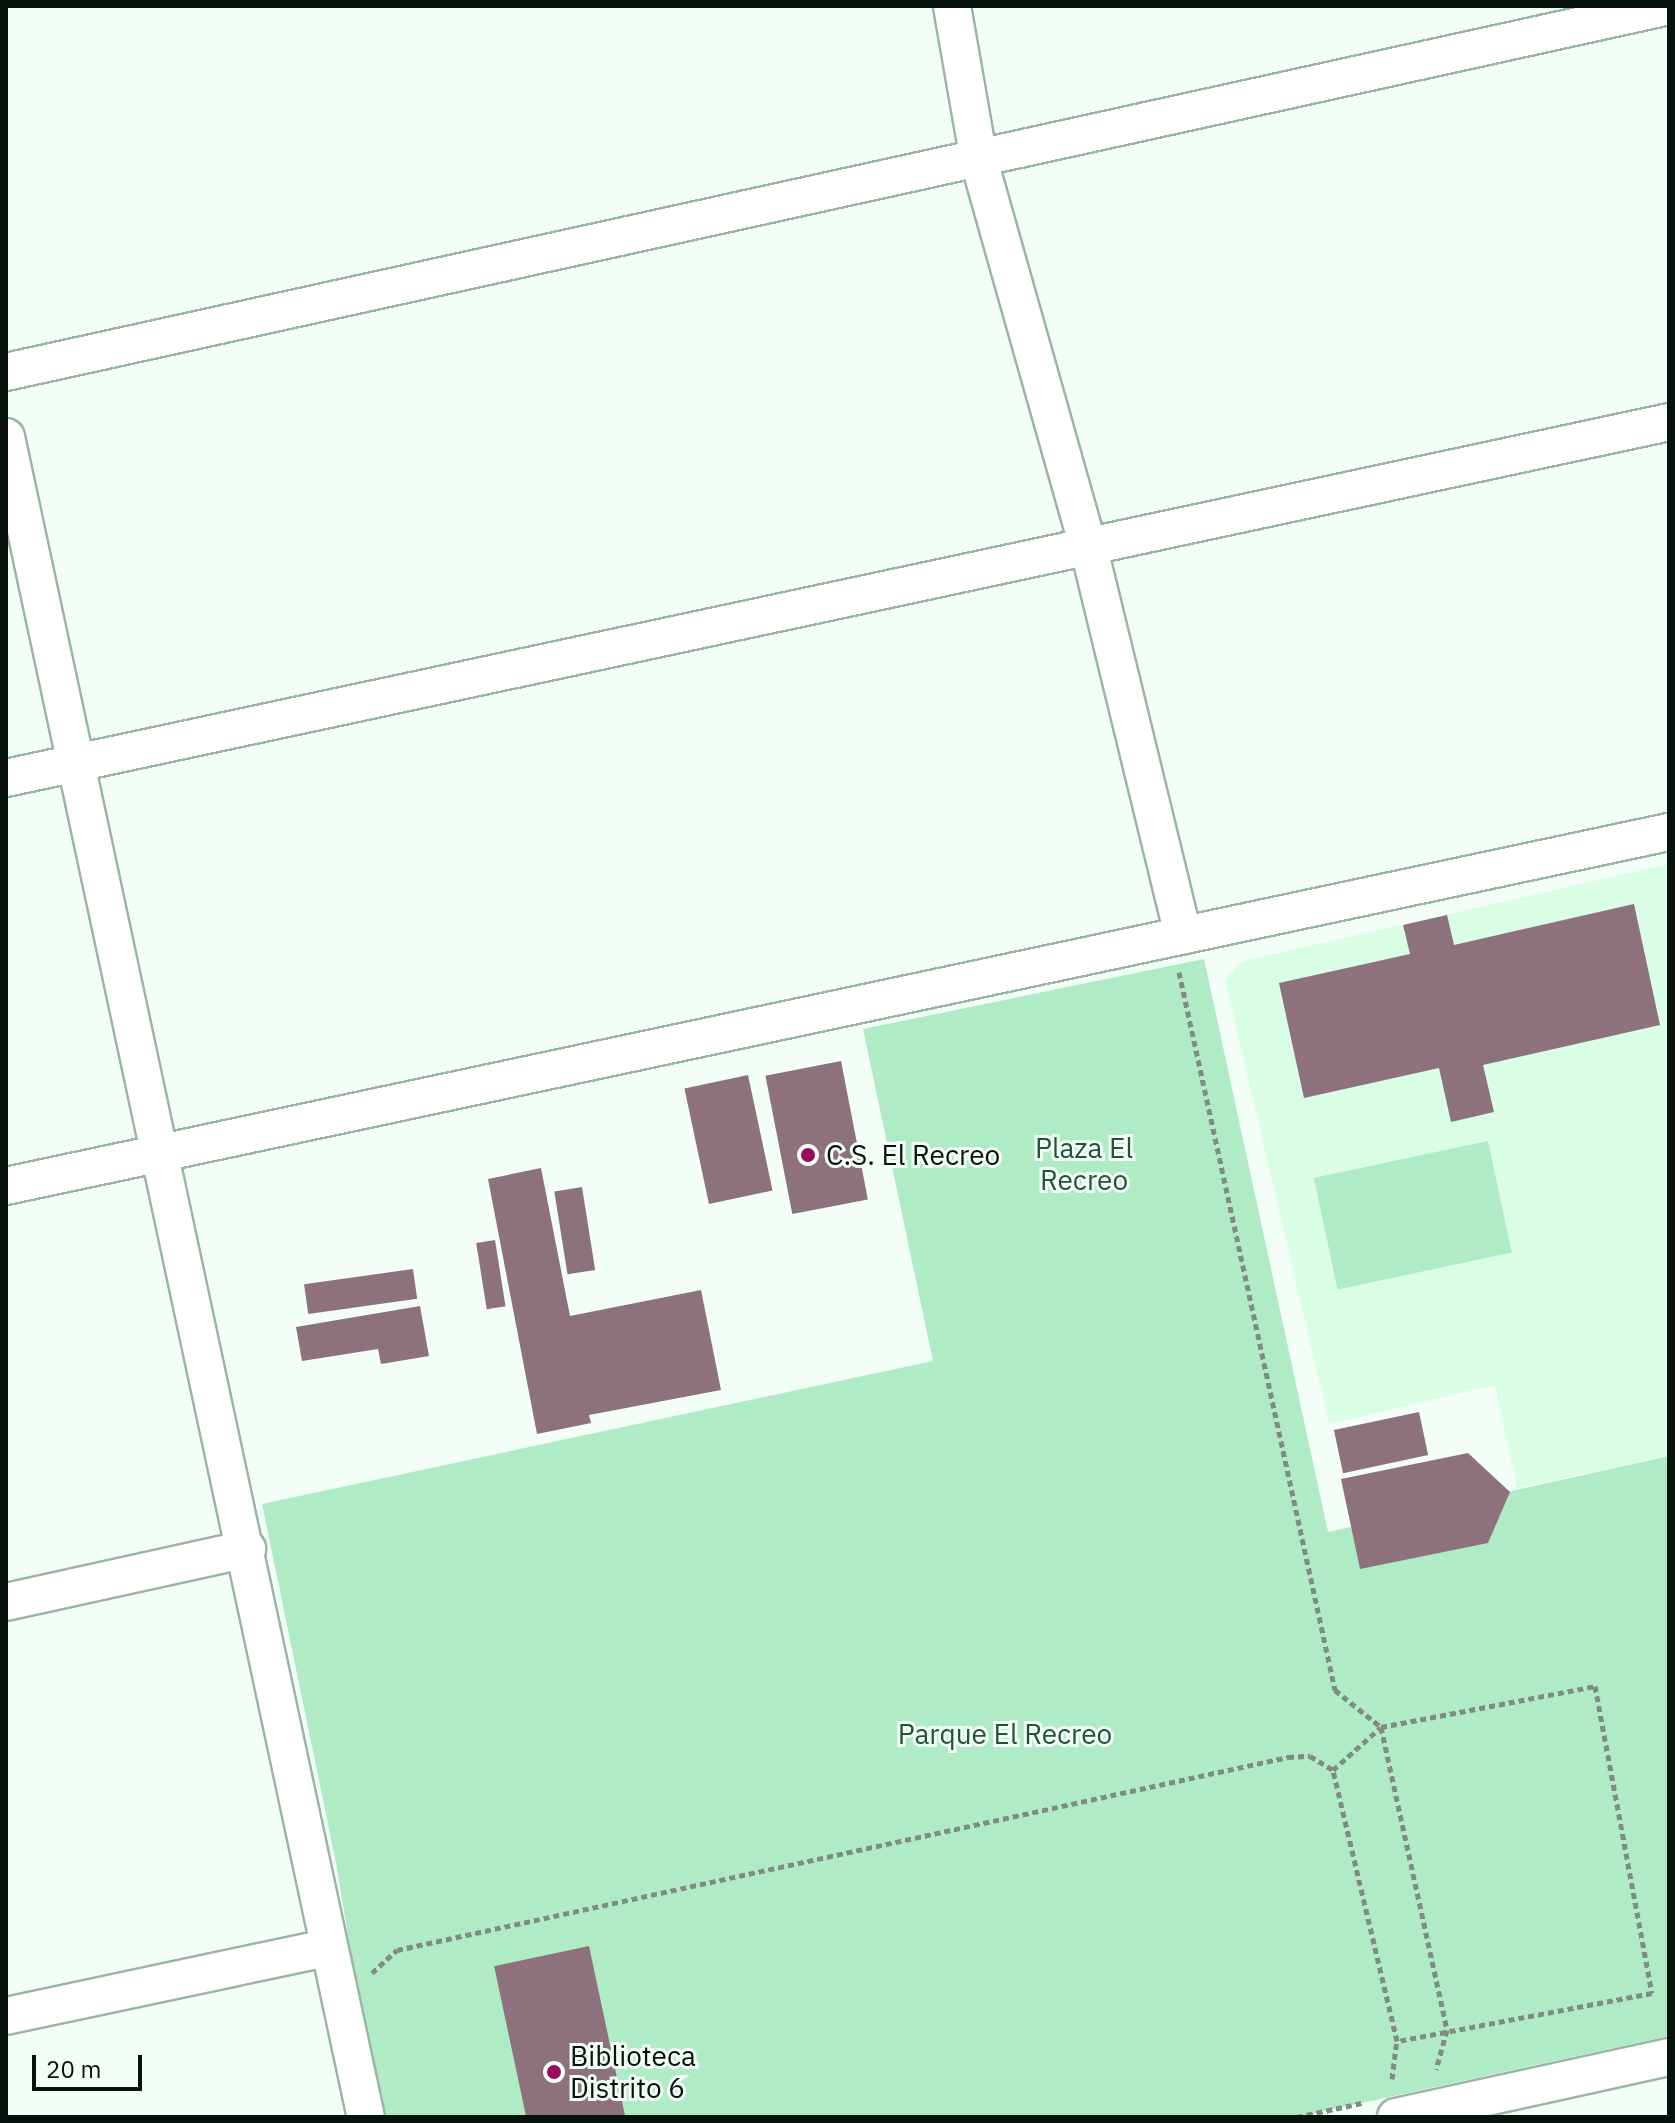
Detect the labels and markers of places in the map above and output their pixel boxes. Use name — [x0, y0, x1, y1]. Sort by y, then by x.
place label: C.S. El Recreo — [826, 1138, 1000, 1172]
marker: C.S. El Recreo — [797, 1144, 819, 1166]
place label: Biblioteca Distrito 6 — [570, 2039, 696, 2105]
marker: Biblioteca Distrito 6 — [545, 2063, 563, 2081]

